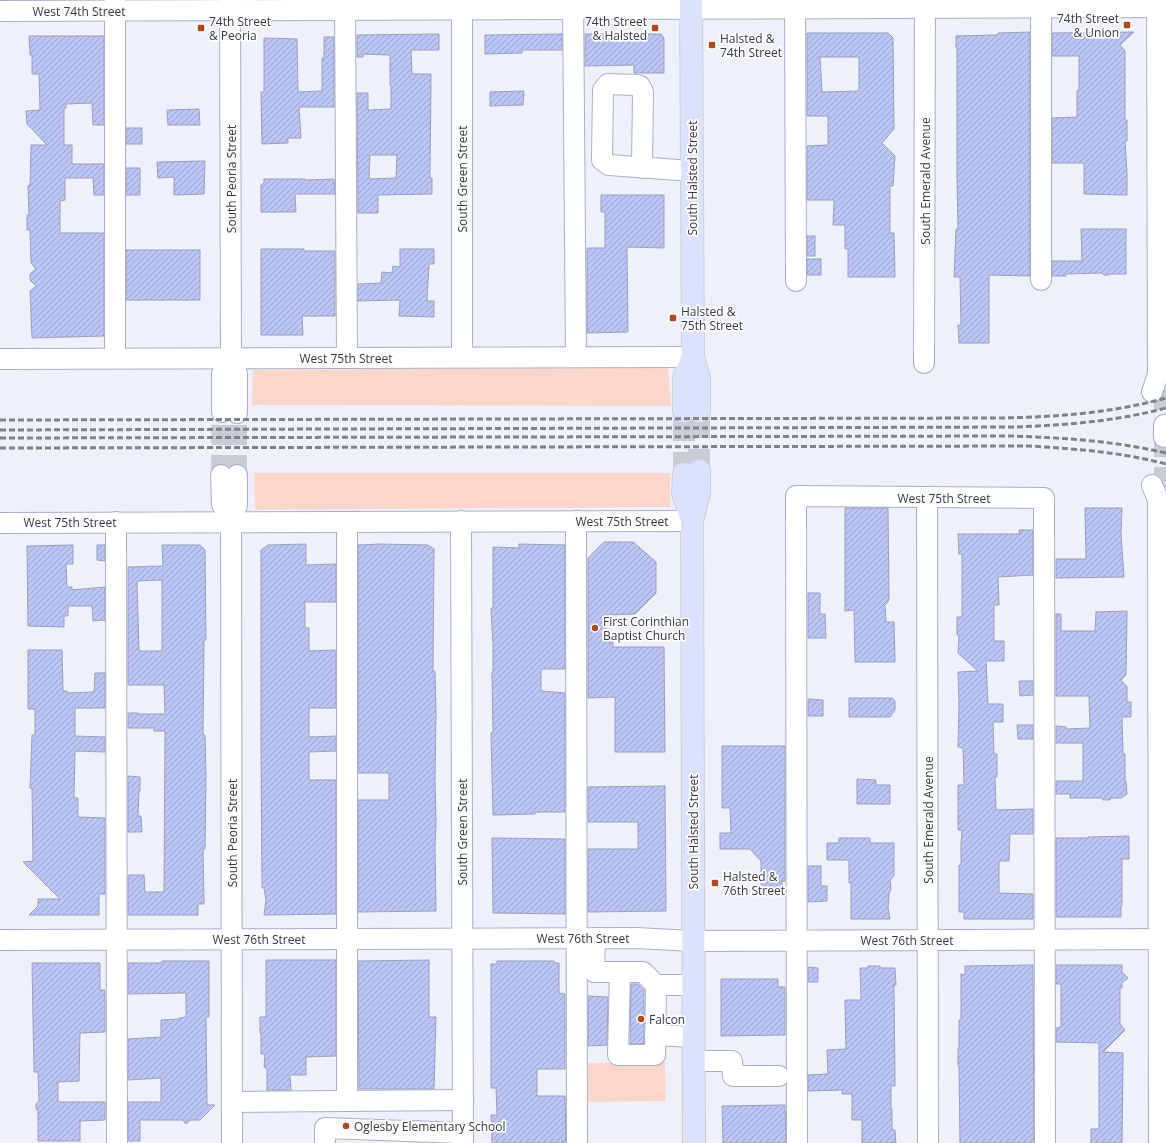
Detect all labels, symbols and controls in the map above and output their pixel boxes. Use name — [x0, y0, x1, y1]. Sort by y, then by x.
street label: West 74th Street — [33, 3, 125, 20]
place label: 74th Street & Union — [1057, 10, 1119, 41]
place label: 74th Street & Peoria — [209, 13, 271, 44]
place label: 74th Street & Halsted — [585, 13, 647, 44]
marker: 74th Street & Union — [1122, 20, 1132, 30]
marker: 74th Street & Peoria — [196, 23, 206, 33]
marker: 74th Street & Halsted — [650, 23, 660, 33]
place label: Halsted & 74th Street — [720, 30, 782, 61]
marker: Halsted & 74th Street — [707, 40, 717, 50]
street label: South Emerald Avenue — [917, 117, 934, 245]
street label: South Halsted Street — [684, 120, 701, 236]
street label: South Peoria Street — [223, 125, 240, 233]
street label: South Green Street — [454, 125, 471, 233]
place label: Halsted & 75th Street — [681, 303, 743, 334]
marker: Halsted & 75th Street — [668, 313, 678, 323]
street label: West 75th Street — [300, 350, 392, 367]
street label: West 75th Street — [898, 490, 990, 507]
street label: West 75th Street — [576, 513, 668, 530]
street label: West 75th Street — [24, 514, 116, 531]
place label: First Corinthian Baptist Church — [603, 613, 689, 644]
marker: First Corinthian Baptist Church — [590, 623, 600, 633]
street label: South Emerald Avenue — [920, 756, 937, 884]
street label: South Halsted Street — [685, 774, 702, 890]
street label: South Green Street — [454, 778, 471, 886]
street label: South Peoria Street — [224, 779, 241, 887]
place label: Halsted & 76th Street — [723, 868, 785, 899]
marker: Halsted & 76th Street — [710, 878, 720, 888]
street label: West 76th Street — [537, 930, 629, 947]
street label: West 76th Street — [213, 931, 305, 948]
street label: West 76th Street — [861, 932, 953, 949]
place label: Falcon — [649, 1011, 685, 1028]
marker: Falcon — [636, 1014, 646, 1024]
place label: Oglesby Elementary School — [354, 1118, 506, 1135]
marker: Oglesby Elementary School — [341, 1121, 351, 1131]

